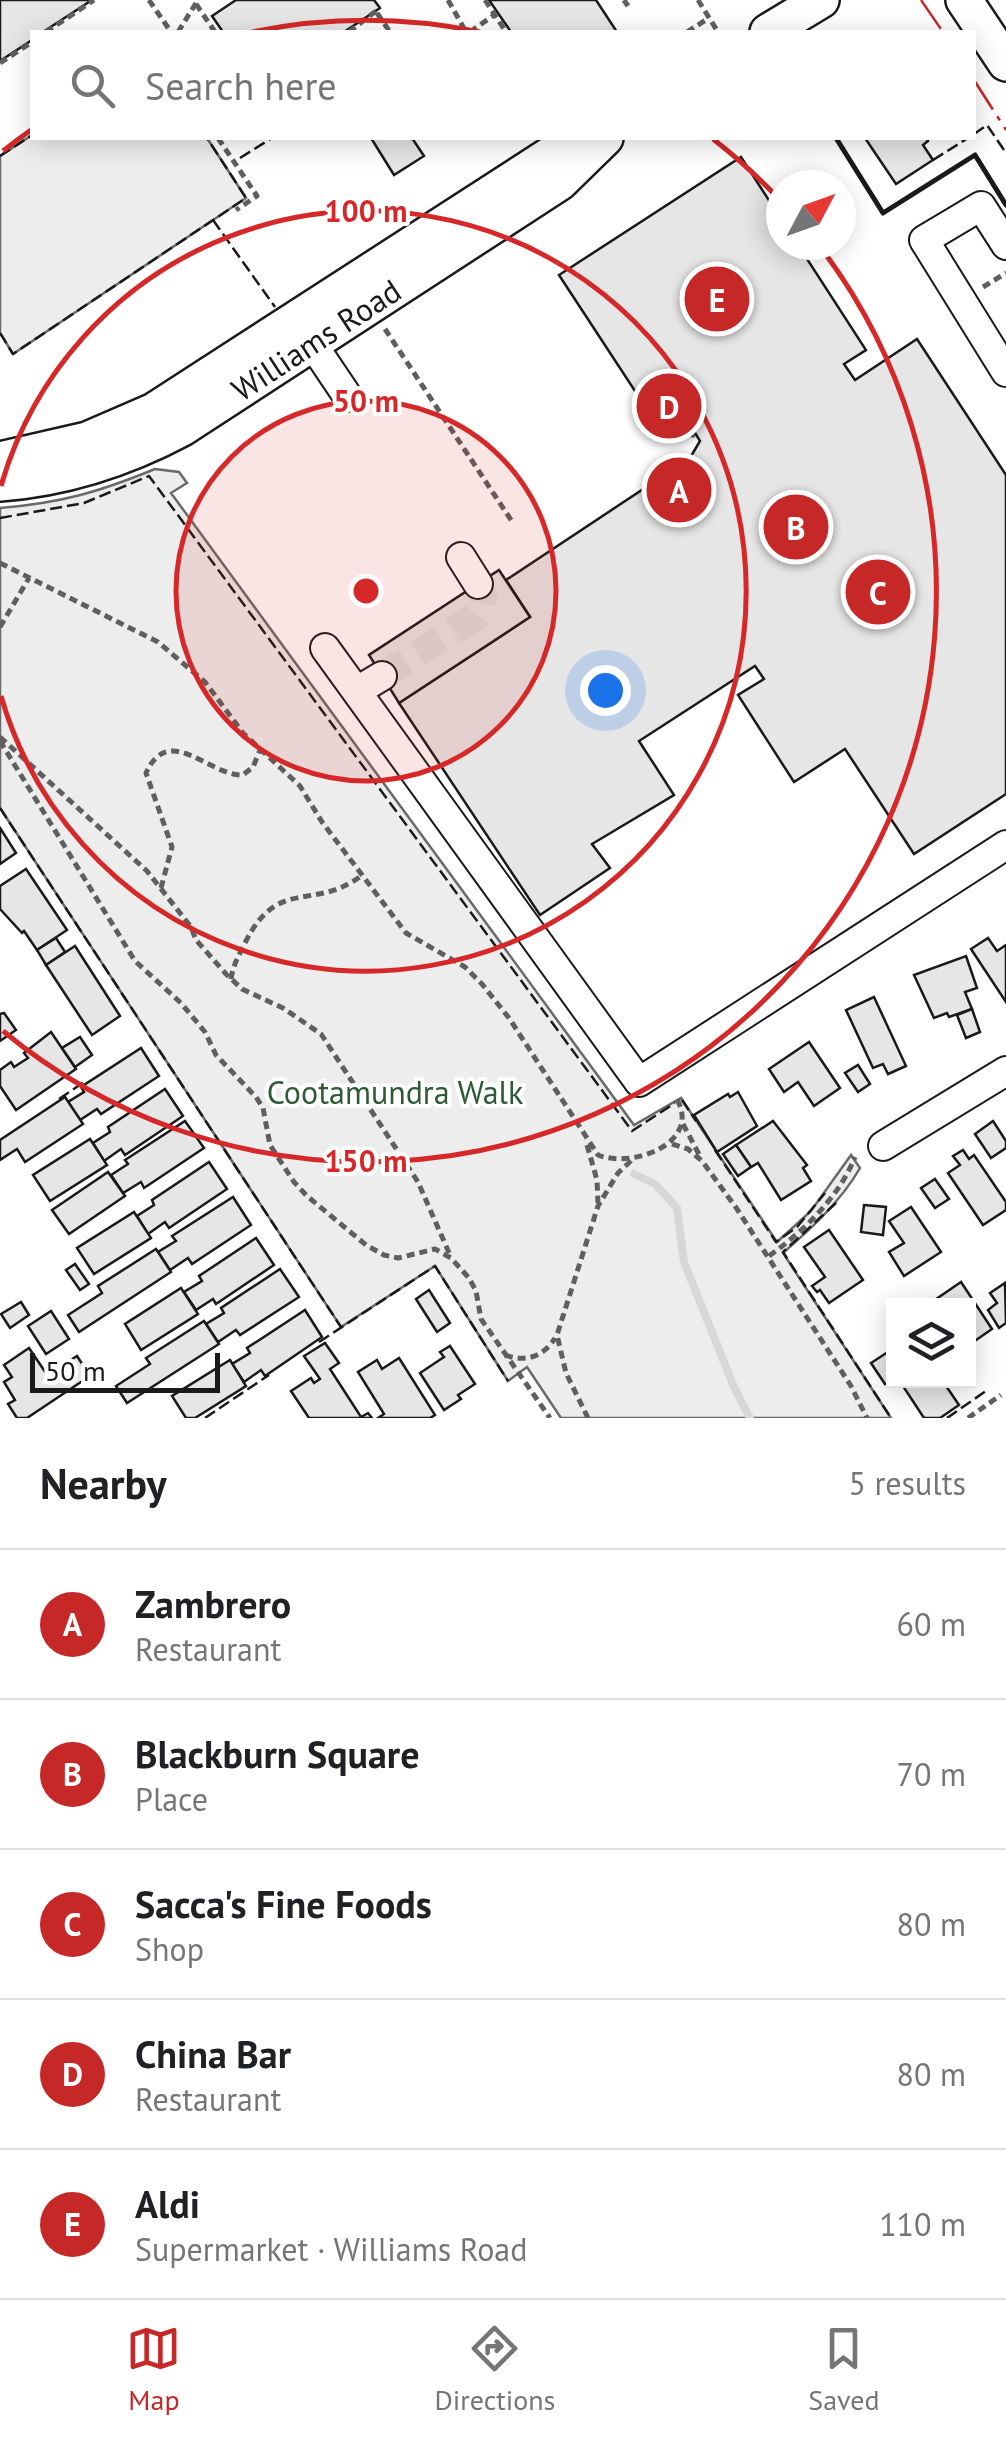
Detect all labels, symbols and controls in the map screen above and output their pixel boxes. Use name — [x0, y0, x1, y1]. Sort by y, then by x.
search box — [30, 30, 976, 140]
icon: search — [65, 58, 120, 113]
text: Search here — [145, 61, 337, 110]
north arrow — [766, 170, 856, 260]
text: 100 m — [325, 191, 407, 230]
pin: E — [684, 262, 750, 336]
street label: Williams Road — [223, 269, 409, 410]
pin: D — [636, 368, 702, 444]
text: 50 m — [333, 381, 399, 420]
pin: A — [646, 452, 712, 528]
pin: B — [764, 490, 828, 564]
pin: C — [846, 554, 910, 630]
centre of rings — [348, 573, 384, 609]
your location — [580, 665, 631, 716]
park label: Cootamundra Walk — [267, 1071, 524, 1113]
text: 150 m — [325, 1141, 407, 1180]
map controls — [886, 1298, 976, 1388]
button: layers — [886, 1298, 976, 1388]
scale bar — [30, 1348, 220, 1392]
text: 50 m — [45, 1352, 106, 1389]
text: Nearby — [40, 1456, 167, 1511]
text: 5 results — [848, 1462, 966, 1504]
text: Zambrero — [135, 1579, 291, 1628]
text: A — [63, 1603, 82, 1645]
text: 60 m — [897, 1603, 966, 1645]
text: Restaurant — [135, 1628, 281, 1670]
text: Blackburn Square — [135, 1729, 420, 1778]
text: B — [63, 1753, 82, 1795]
text: 70 m — [897, 1753, 966, 1795]
text: Place — [135, 1778, 208, 1820]
text: Sacca's Fine Foods — [135, 1879, 432, 1928]
text: C — [64, 1903, 81, 1945]
text: 80 m — [897, 1903, 966, 1945]
text: Shop — [135, 1928, 204, 1970]
text: China Bar — [135, 2029, 291, 2078]
text: D — [62, 2053, 83, 2095]
text: 80 m — [897, 2053, 966, 2095]
text: Restaurant — [135, 2078, 281, 2120]
text: Aldi — [135, 2179, 200, 2228]
text: E — [64, 2203, 81, 2245]
text: 110 m — [879, 2203, 966, 2245]
text: Supermarket · Williams Road — [135, 2228, 527, 2270]
tab: Map — [126, 2321, 181, 2418]
tab: Directions — [434, 2321, 555, 2418]
tab: Saved — [808, 2321, 880, 2418]

